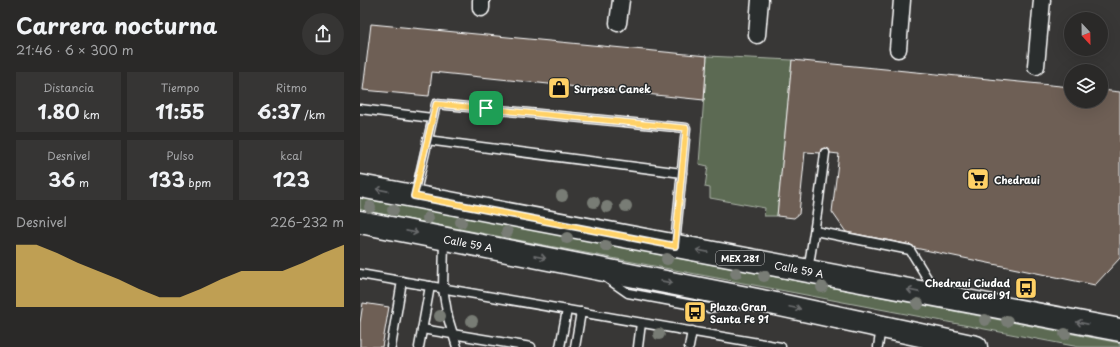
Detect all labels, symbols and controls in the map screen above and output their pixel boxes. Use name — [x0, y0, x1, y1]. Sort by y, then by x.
text: Carrera nocturna — [16, 8, 217, 41]
north arrow — [1064, 12, 1108, 56]
map controls — [1064, 12, 1108, 108]
button: share — [302, 13, 344, 55]
text: 21:46 · 6 × 300 m — [16, 40, 134, 59]
button: layers — [1064, 64, 1108, 108]
shop icon: Surpesa Canek — [546, 75, 572, 101]
text: Distancia — [43, 79, 94, 96]
text: Tiempo — [161, 79, 199, 96]
text: Ritmo — [276, 79, 307, 96]
place label: Surpesa Canek — [574, 81, 651, 96]
pin — [469, 91, 503, 125]
text: 1.80 — [38, 96, 80, 126]
text: 11:55 — [155, 96, 205, 126]
text: 6:37 — [257, 96, 301, 126]
icon: arrive — [475, 97, 497, 119]
text: km — [80, 106, 100, 123]
text: /km — [301, 106, 325, 123]
text: Desnivel — [47, 147, 90, 164]
text: Pulso — [166, 147, 194, 164]
text: kcal — [280, 147, 302, 164]
text: 36 — [48, 164, 75, 194]
text: 133 — [149, 164, 185, 194]
text: 123 — [273, 164, 310, 194]
supermarket icon: Chedraui — [965, 166, 991, 192]
place label: Chedraui — [994, 172, 1040, 187]
text: m — [75, 174, 89, 191]
text: bpm — [185, 174, 211, 191]
one-way arrow — [376, 186, 389, 194]
text: Desnivel — [16, 212, 67, 231]
text: 226–232 m — [270, 212, 344, 231]
one-way arrow — [405, 228, 418, 236]
street label: Calle 59 A — [442, 231, 494, 255]
one-way arrow — [696, 247, 709, 255]
road number: MEX 281 — [716, 251, 764, 265]
one-way arrow — [533, 253, 546, 261]
street label: Calle 59 A — [773, 257, 825, 281]
place label: Chedraui Ciudad Caucel 91 — [925, 275, 1010, 302]
bus stop icon: Chedraui Ciudad Caucel 91 — [1013, 275, 1039, 301]
one-way arrow — [660, 278, 673, 286]
one-way arrow — [907, 286, 920, 294]
bus stop icon: Plaza Gran Santa Fe 91 — [682, 299, 708, 325]
place label: Plaza Gran Santa Fe 91 — [710, 299, 769, 326]
one-way arrow — [789, 304, 802, 312]
one-way arrow — [1076, 318, 1089, 326]

